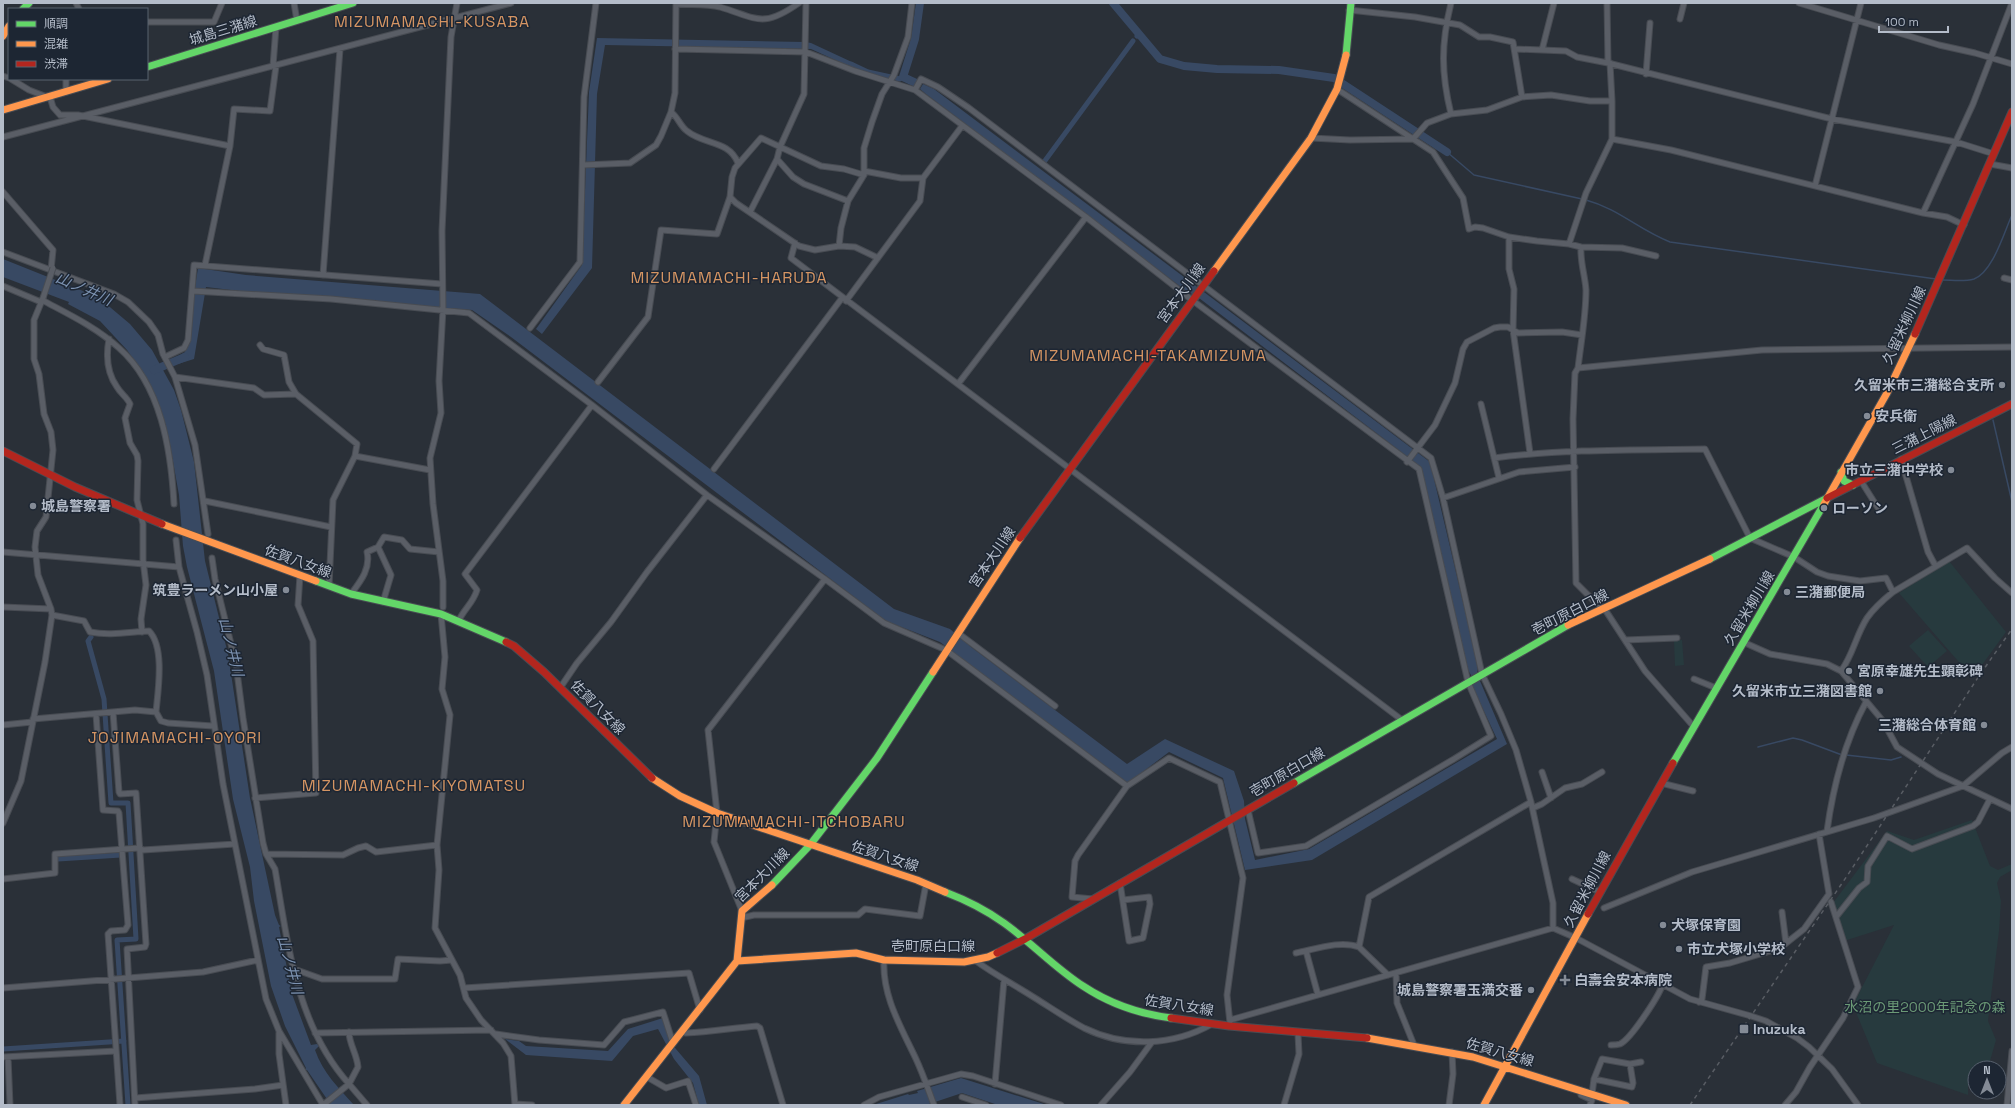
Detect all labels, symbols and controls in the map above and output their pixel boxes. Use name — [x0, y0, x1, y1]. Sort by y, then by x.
legend — [8, 8, 148, 80]
scale bar — [1879, 8, 1948, 34]
street label: 城島三潴線 — [187, 11, 259, 49]
district label: MIZUMAMACHI-KUSABA — [334, 11, 530, 32]
text: 100 m — [1885, 14, 1919, 30]
text: 順調 — [44, 16, 68, 32]
text: 混雑 — [44, 36, 68, 52]
text: 渋滞 — [44, 56, 68, 72]
street label: 宮本大川線 — [1153, 259, 1209, 327]
district label: MIZUMAMACHI-HARUDA — [630, 267, 828, 288]
water label: 山ノ井川 — [53, 268, 117, 310]
street label: 久留米柳川線 — [1878, 283, 1930, 367]
district label: MIZUMAMACHI-TAKAMIZUMA — [1029, 345, 1267, 366]
place label: 久留米市三潴総合支所 — [1854, 376, 1994, 394]
marker: 久留米市三潴総合支所 — [1997, 380, 2007, 390]
place label: 安兵衛 — [1875, 407, 1917, 425]
street label: 三潴上陽線 — [1889, 410, 1959, 458]
marker: 安兵衛 — [1862, 411, 1872, 421]
place label: 市立三潴中学校 — [1845, 461, 1943, 479]
marker: 市立三潴中学校 — [1946, 465, 1956, 475]
place label: 城島警察署 — [41, 497, 111, 515]
place label: ローソン — [1832, 499, 1888, 517]
marker: 城島警察署 — [28, 501, 38, 511]
marker: ローソン — [1819, 503, 1829, 513]
street label: 宮本大川線 — [965, 523, 1019, 591]
street label: 佐賀八女線 — [262, 541, 334, 581]
street label: 久留米柳川線 — [1720, 567, 1778, 649]
place label: 筑豊ラーメン山小屋 — [153, 581, 278, 599]
place label: 三潴郵便局 — [1795, 583, 1865, 601]
marker: 筑豊ラーメン山小屋 — [281, 585, 291, 595]
street label: 壱町原白口線 — [1528, 585, 1612, 639]
marker: 三潴郵便局 — [1782, 587, 1792, 597]
water label: 山ノ井川 — [215, 615, 248, 680]
place label: 宮原幸雄先生顕彰碑 — [1857, 662, 1983, 680]
marker: 宮原幸雄先生顕彰碑 — [1844, 666, 1854, 676]
street label: 佐賀八女線 — [567, 676, 629, 738]
place label: 久留米市立三潴図書館 — [1732, 682, 1872, 700]
marker: 久留米市立三潴図書館 — [1875, 686, 1885, 696]
place label: 三潴総合体育館 — [1878, 716, 1976, 734]
marker: 三潴総合体育館 — [1979, 720, 1989, 730]
district label: JOJIMAMACHI-OYORI — [88, 727, 262, 748]
street label: 壱町原白口線 — [1246, 743, 1328, 801]
district label: MIZUMAMACHI-KIYOMATSU — [302, 775, 526, 796]
district label: MIZUMAMACHI-ITCHOBARU — [682, 811, 906, 832]
street label: 佐賀八女線 — [849, 837, 921, 875]
street label: 宮本大川線 — [731, 844, 793, 906]
street label: 久留米柳川線 — [1559, 848, 1615, 930]
place label: 犬塚保育園 — [1671, 916, 1741, 934]
marker: 犬塚保育園 — [1658, 920, 1668, 930]
water label: 山ノ井川 — [274, 933, 308, 998]
street label: 壱町原白口線 — [891, 937, 975, 955]
place label: 市立犬塚小学校 — [1687, 940, 1785, 958]
marker: 市立犬塚小学校 — [1674, 944, 1684, 954]
place label: 白壽会安本病院 — [1574, 971, 1672, 989]
marker: 白壽会安本病院 — [1559, 974, 1571, 986]
place label: 城島警察署玉満交番 — [1397, 981, 1523, 999]
marker: 城島警察署玉満交番 — [1526, 985, 1536, 995]
street label: 佐賀八女線 — [1143, 991, 1215, 1019]
park label: 水沼の里2000年記念の森 — [1844, 998, 2006, 1016]
place label: Inuzuka — [1753, 1020, 1806, 1038]
marker: Inuzuka — [1738, 1023, 1750, 1035]
street label: 佐賀八女線 — [1464, 1034, 1536, 1070]
north arrow — [1967, 1060, 2007, 1100]
text: N — [1983, 1063, 1991, 1077]

